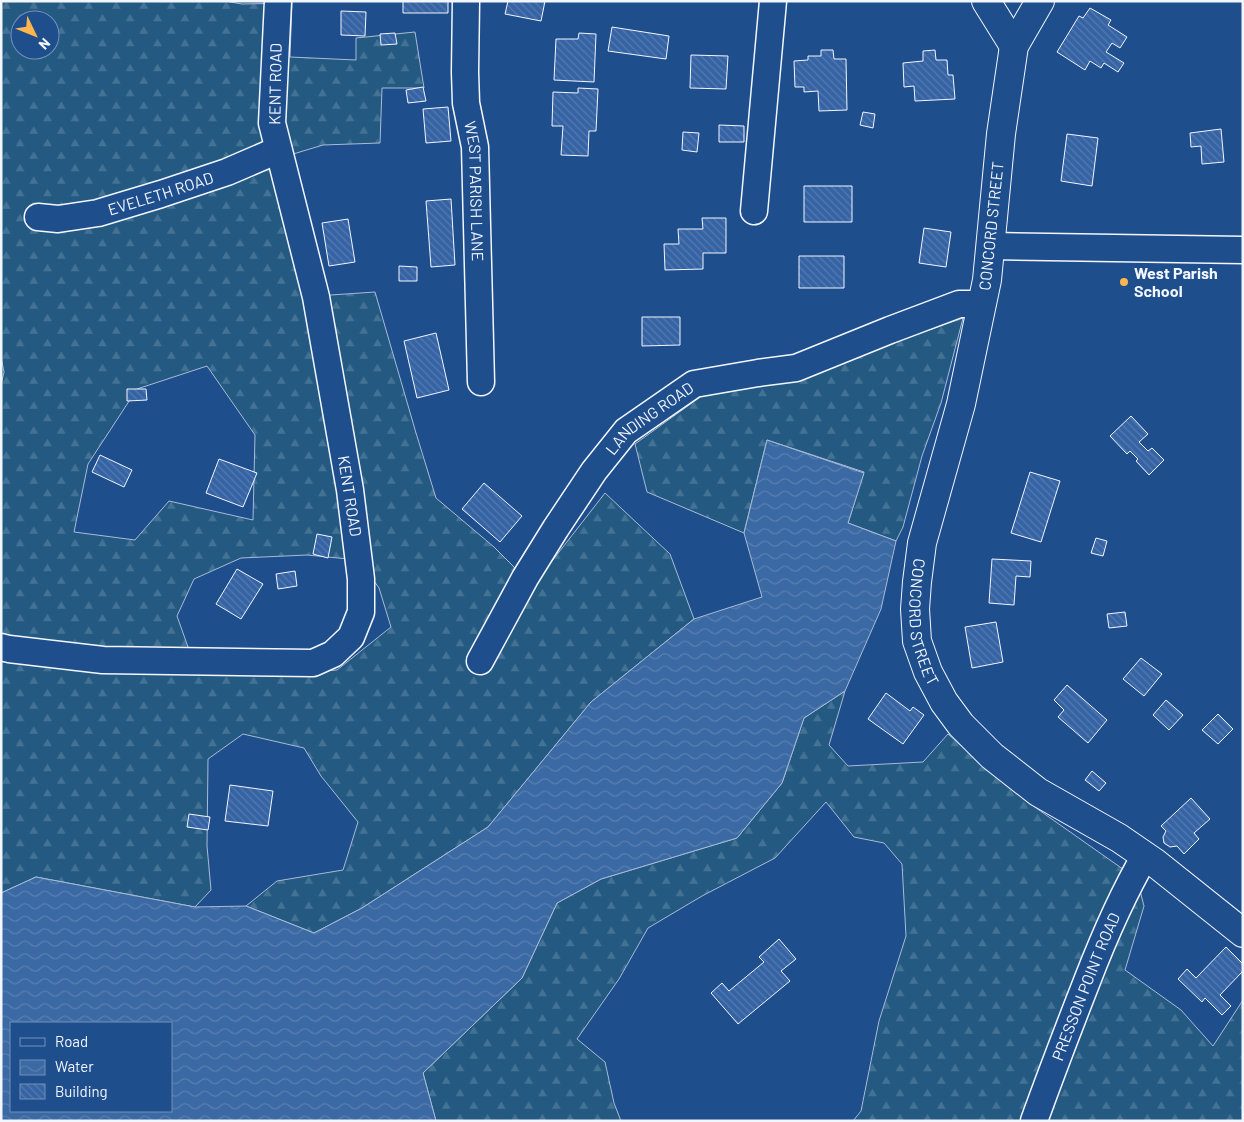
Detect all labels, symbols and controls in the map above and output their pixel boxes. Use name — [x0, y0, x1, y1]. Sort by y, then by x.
north arrow — [10, 10, 60, 60]
text: N — [35, 35, 54, 53]
street label: KENT ROAD — [264, 43, 285, 125]
street label: WEST PARISH LANE — [461, 119, 488, 261]
street label: CONCORD STREET — [974, 161, 1007, 291]
street label: EVELETH ROAD — [105, 167, 216, 219]
place label: West Parish School — [1134, 263, 1218, 300]
marker: West Parish School — [1118, 276, 1130, 288]
street label: LANDING ROAD — [601, 377, 697, 458]
street label: KENT ROAD — [335, 454, 366, 538]
street label: CONCORD STREET — [906, 557, 943, 688]
street label: PRESSON POINT ROAD — [1047, 909, 1123, 1063]
legend — [10, 1022, 172, 1112]
text: Road — [55, 1032, 88, 1050]
text: Water — [55, 1057, 94, 1075]
text: Building — [55, 1082, 108, 1100]

